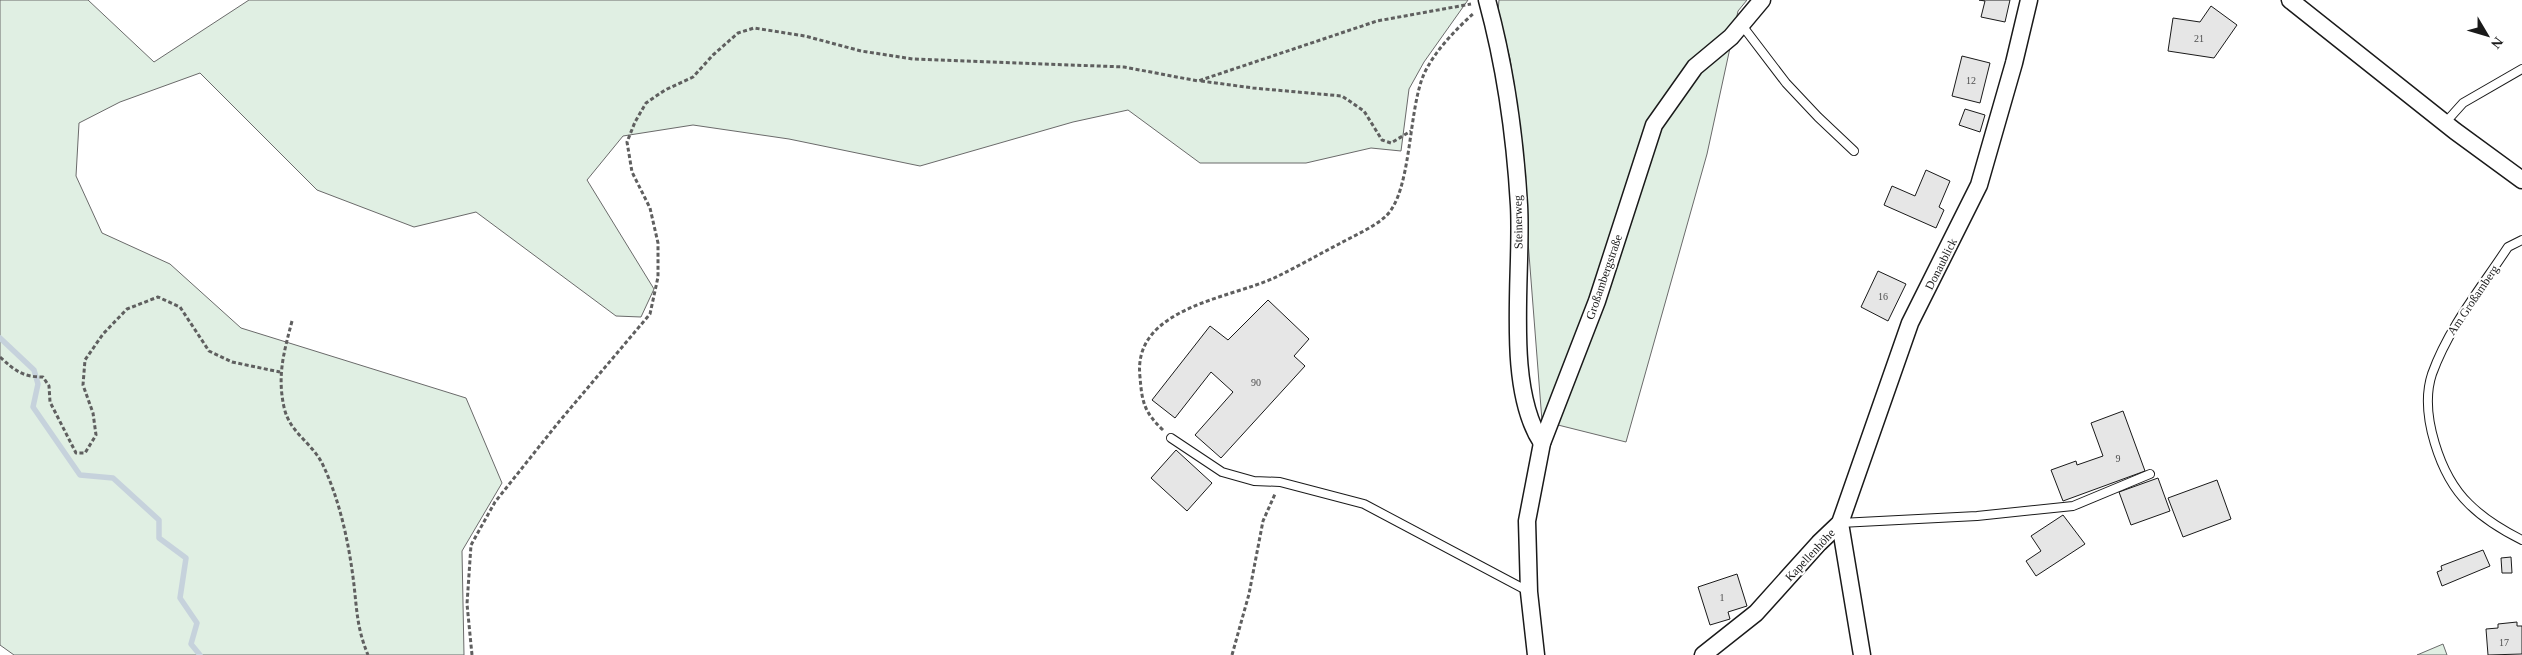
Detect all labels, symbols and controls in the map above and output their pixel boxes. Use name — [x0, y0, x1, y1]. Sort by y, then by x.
north arrow — [2462, 10, 2512, 60]
house number: 21 — [2194, 33, 2204, 44]
text: N — [2488, 34, 2506, 51]
house number: 12 — [1966, 75, 1976, 86]
street label: Steinerweg — [1511, 195, 1525, 249]
street label: Großambergstraße — [1583, 233, 1625, 321]
street label: Donaublick — [1922, 236, 1960, 292]
street label: Am Großamberg — [2444, 262, 2502, 338]
house number: 16 — [1878, 291, 1888, 302]
house number: 90 — [1251, 377, 1261, 388]
house number: 9 — [2116, 453, 2121, 464]
street label: Kapellenhöhe — [1782, 526, 1838, 584]
house number: 1 — [1720, 592, 1725, 603]
house number: 17 — [2499, 637, 2509, 648]

